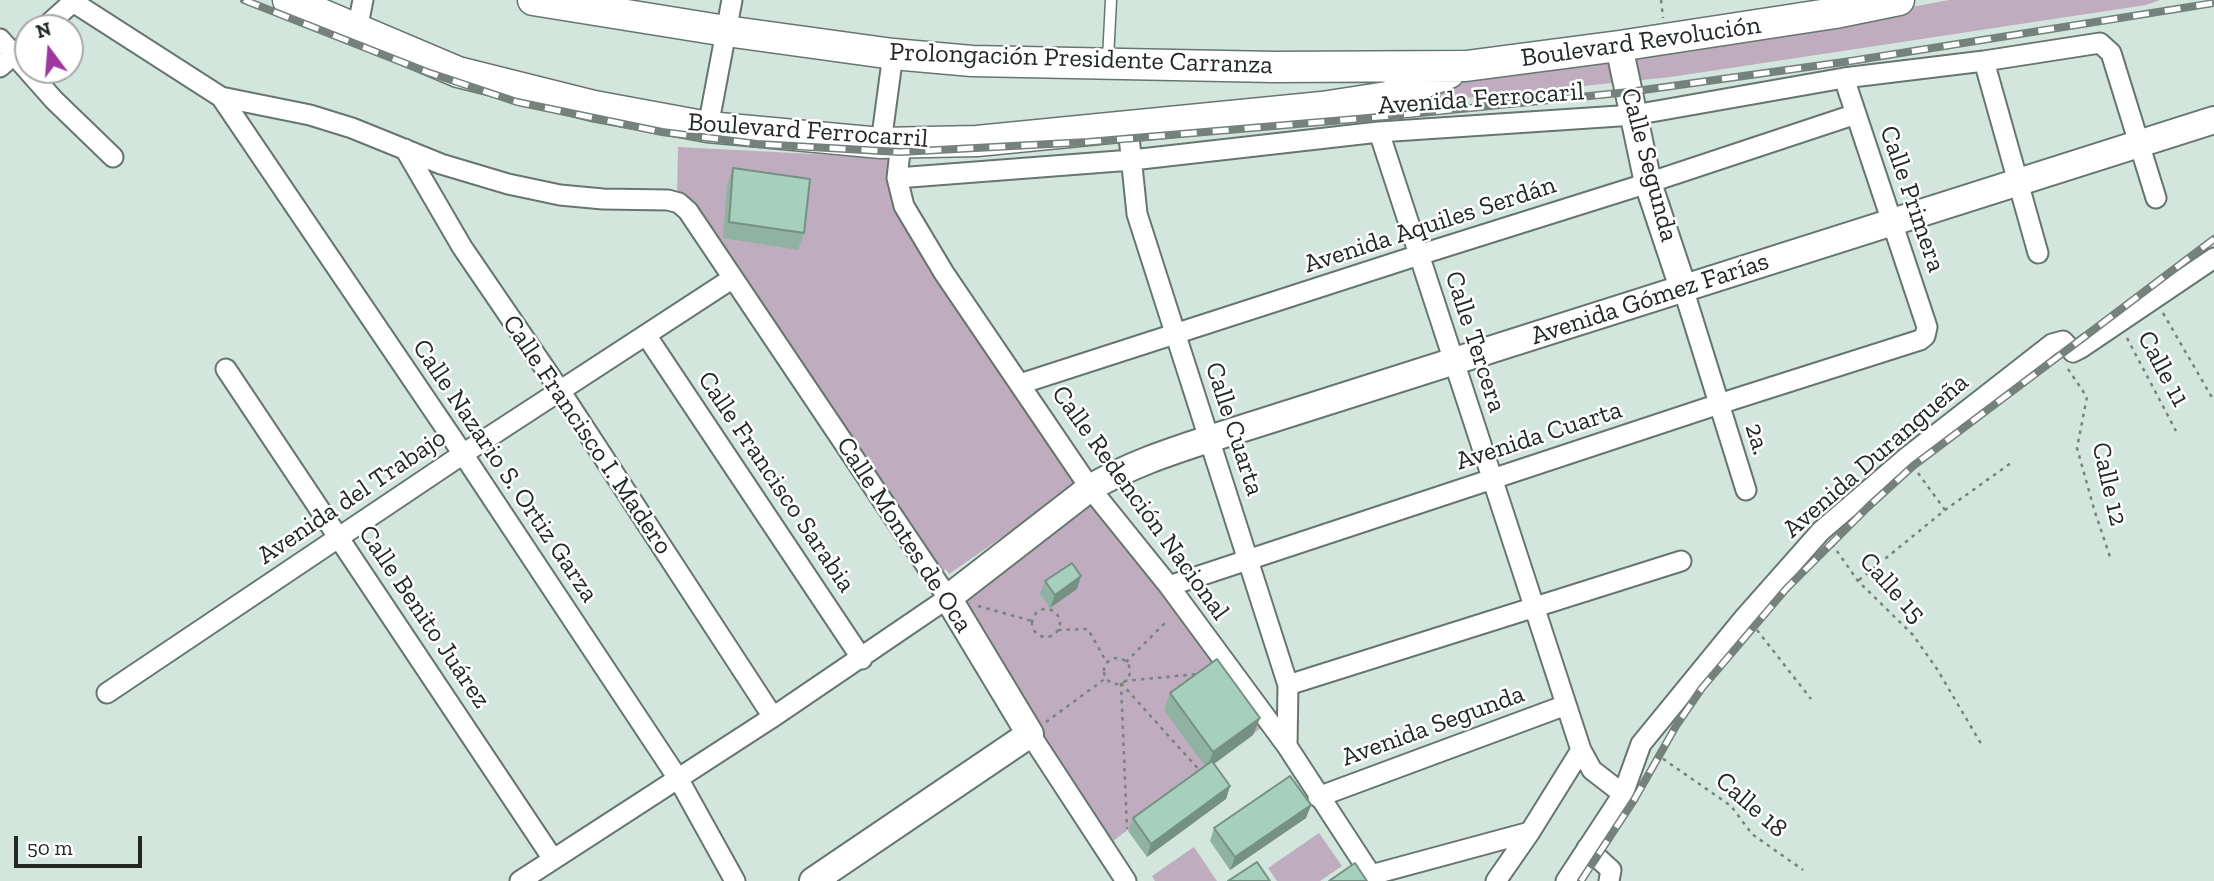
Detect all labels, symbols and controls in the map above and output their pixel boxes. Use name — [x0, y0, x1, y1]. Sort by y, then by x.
street label: Boulevard Revolución — [1519, 10, 1763, 74]
north arrow — [14, 14, 84, 84]
text: N — [34, 17, 54, 43]
street label: Prolongación Presidente Carranza — [889, 37, 1273, 81]
street label: Avenida Ferrocaril — [1377, 76, 1585, 122]
street label: Calle Segunda — [1613, 85, 1685, 245]
street label: Boulevard Ferrocarril — [687, 107, 929, 155]
street label: Calle Primera — [1872, 122, 1952, 276]
street label: Avenida Aquiles Serdán — [1300, 170, 1560, 280]
street label: Avenida Gómez Farías — [1527, 246, 1773, 352]
street label: Calle Tercera — [1438, 267, 1512, 417]
street label: Calle Francisco I. Madero — [495, 309, 679, 561]
street label: Calle 11 — [2130, 326, 2196, 412]
street label: Calle Nazario S. Ortiz Garza — [405, 334, 605, 608]
street label: Calle Cuarta — [1198, 358, 1270, 500]
street label: Calle Francisco Sarabia — [690, 366, 862, 598]
street label: Avenida Durangueña — [1777, 367, 1975, 545]
street label: Calle Redención Nacional — [1044, 380, 1236, 626]
street label: Avenida Cuarta — [1452, 394, 1626, 478]
street label: 2a. — [1737, 419, 1777, 459]
street label: Avenida del Trabajo — [252, 422, 452, 572]
street label: Calle Montes de Oca — [829, 431, 979, 639]
street label: Calle 12 — [2084, 439, 2134, 529]
street label: Calle Benito Juárez — [351, 520, 497, 714]
street label: Calle 15 — [1852, 546, 1932, 630]
street label: Avenida Segunda — [1337, 678, 1529, 774]
street label: Calle 18 — [1709, 765, 1793, 845]
scale bar — [18, 822, 145, 866]
text: 50 m — [27, 835, 73, 860]

